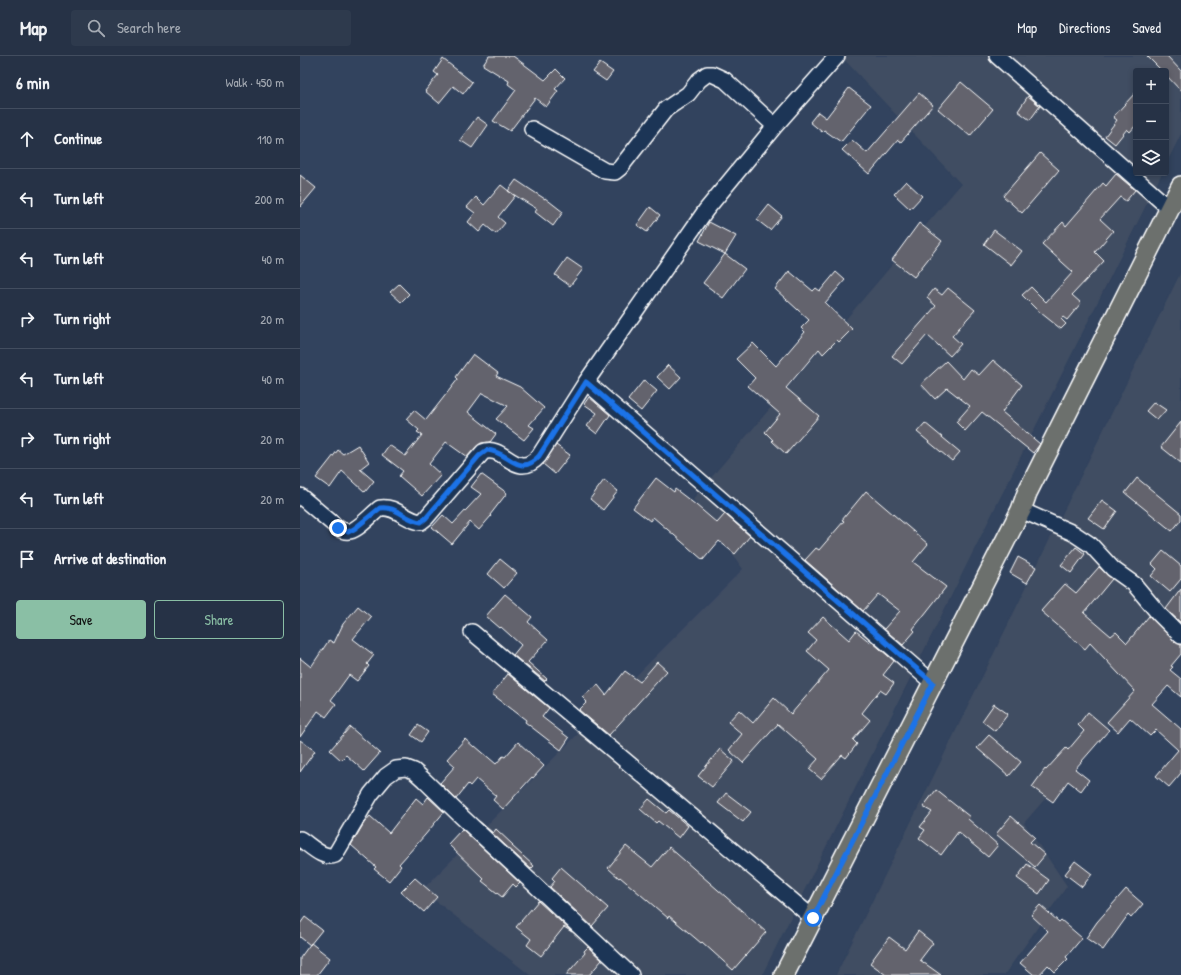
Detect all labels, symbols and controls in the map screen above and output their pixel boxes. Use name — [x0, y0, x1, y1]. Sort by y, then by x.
search box — [71, 10, 351, 46]
text: Map — [20, 15, 47, 41]
icon: search — [85, 17, 107, 39]
text: Search here — [117, 17, 181, 38]
text: Map — [1017, 18, 1037, 37]
text: Directions — [1059, 18, 1110, 37]
text: Saved — [1132, 18, 1161, 37]
map controls — [1133, 68, 1169, 176]
button: + — [1133, 68, 1169, 104]
text: 6 min — [16, 71, 50, 94]
text: Walk · 450 m — [225, 73, 284, 91]
button: − — [1133, 104, 1169, 140]
icon: ahead — [16, 128, 38, 150]
text: Continue — [54, 128, 102, 149]
text: 110 m — [257, 130, 284, 148]
button: layers — [1133, 140, 1169, 176]
icon: left — [16, 188, 38, 210]
text: Turn left — [54, 188, 104, 209]
text: 200 m — [254, 190, 284, 208]
icon: left — [16, 248, 38, 270]
text: Turn left — [54, 248, 104, 269]
text: 40 m — [261, 250, 284, 268]
icon: right — [16, 308, 38, 330]
text: Turn right — [54, 308, 110, 329]
text: 20 m — [260, 310, 284, 328]
icon: left — [16, 368, 38, 390]
text: Turn left — [54, 368, 104, 389]
text: 40 m — [261, 370, 284, 388]
icon: right — [16, 428, 38, 450]
text: Turn right — [54, 428, 110, 449]
text: 20 m — [260, 430, 284, 448]
icon: left — [16, 488, 38, 510]
text: Turn left — [54, 488, 104, 509]
text: 20 m — [260, 490, 284, 508]
route end — [329, 519, 347, 537]
icon: arrive — [16, 548, 38, 570]
text: Arrive at destination — [54, 548, 166, 569]
button: Save — [16, 600, 146, 639]
button: Share — [154, 600, 284, 639]
route start — [804, 909, 822, 927]

